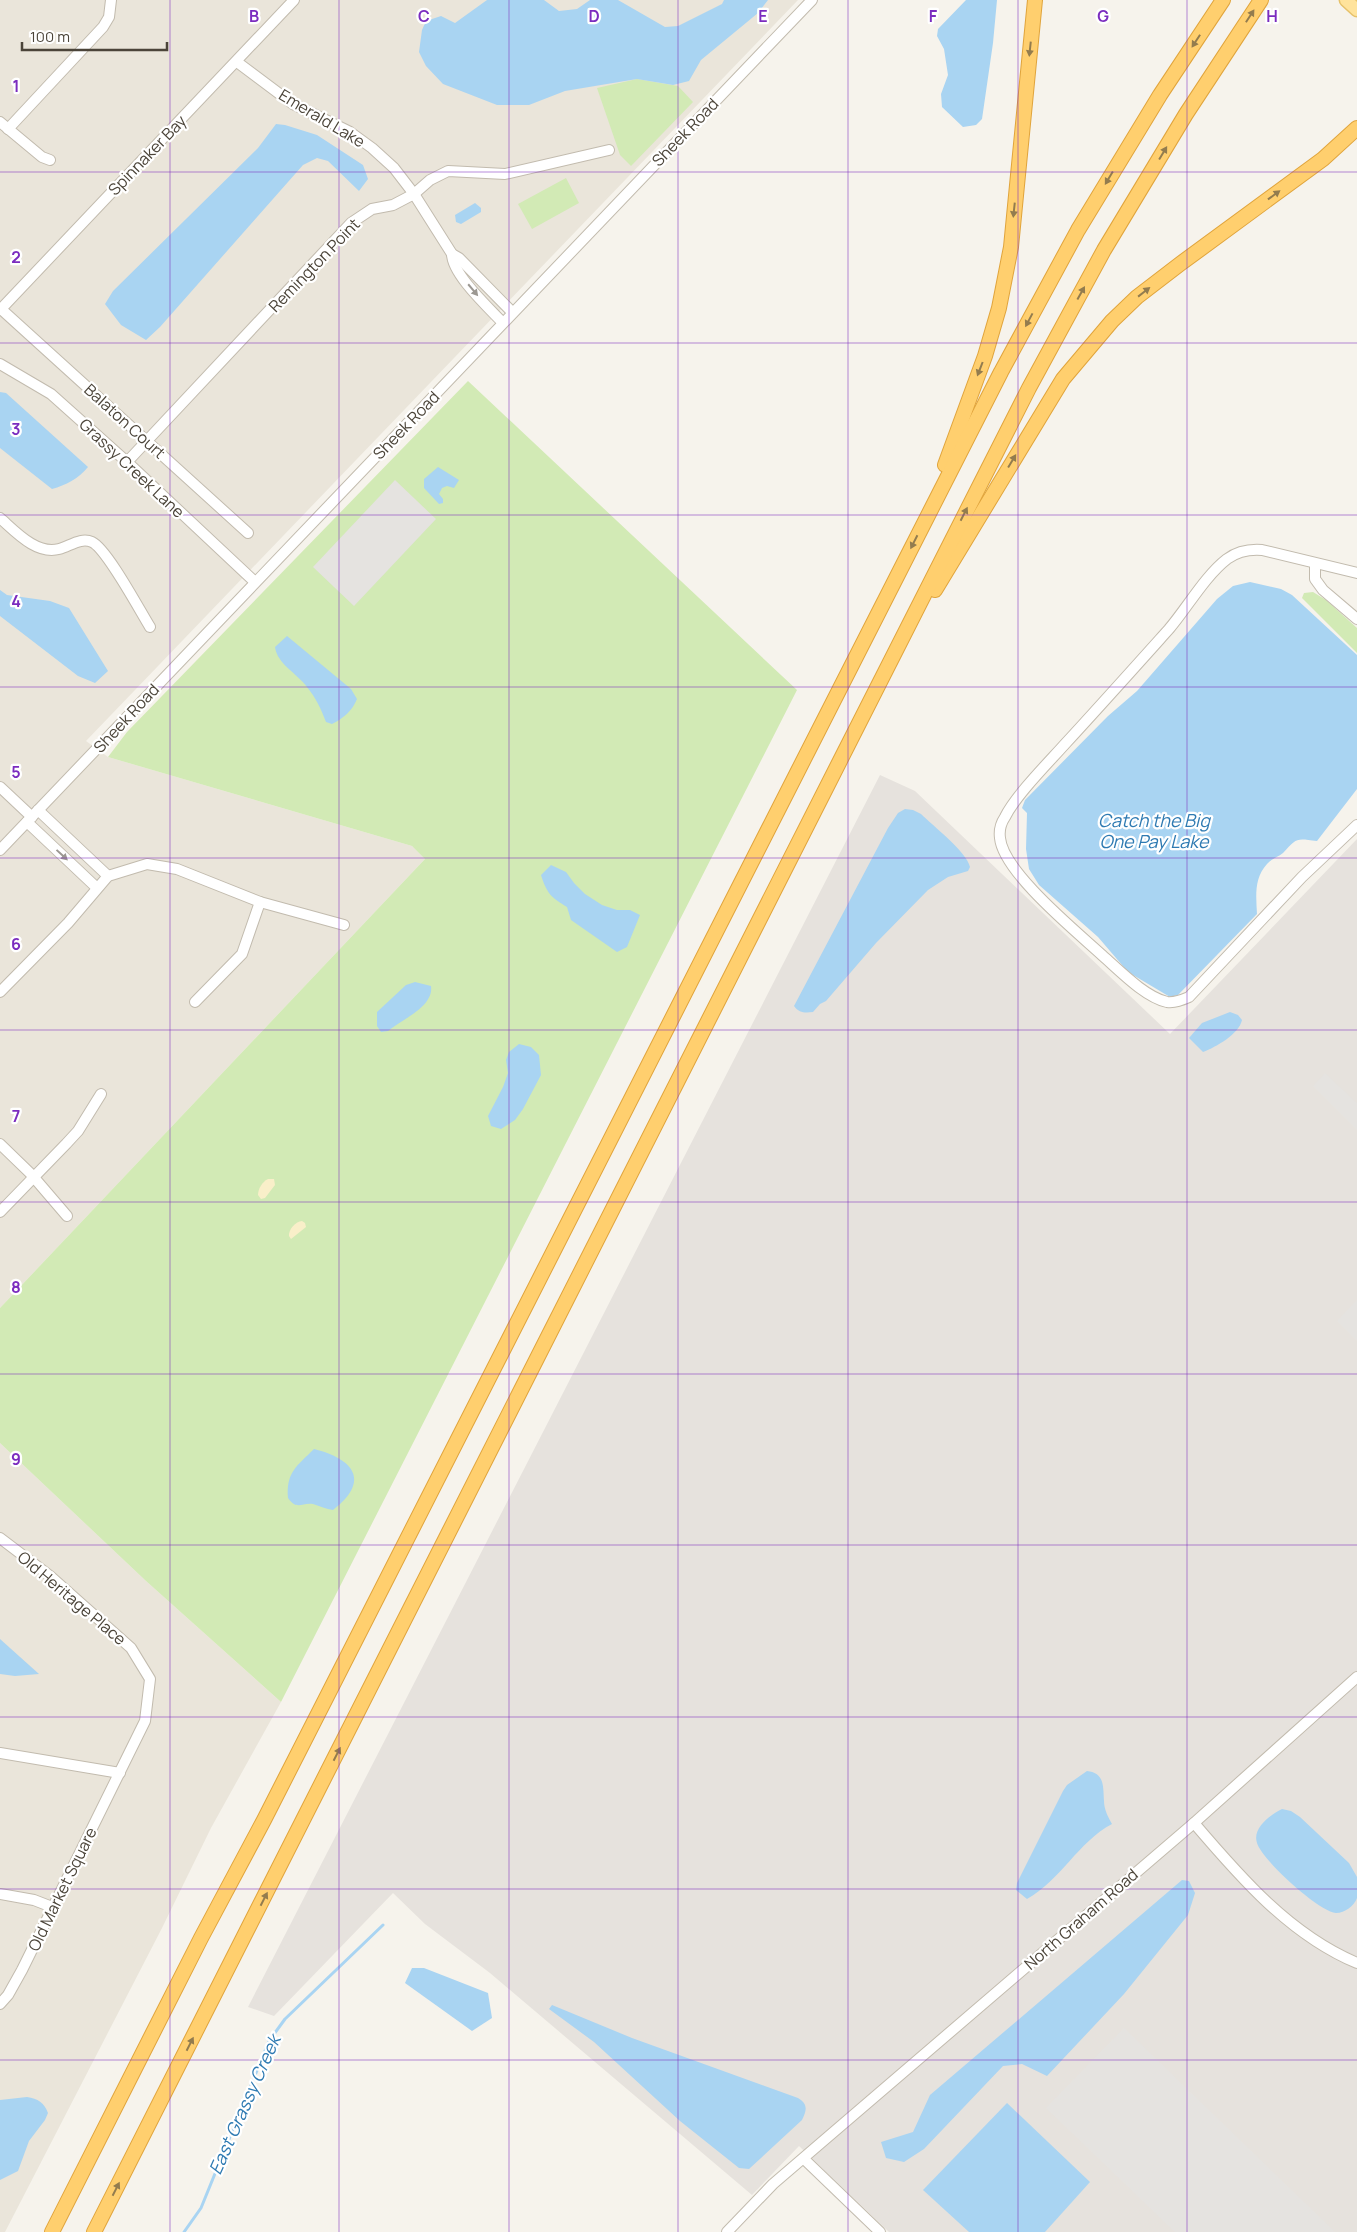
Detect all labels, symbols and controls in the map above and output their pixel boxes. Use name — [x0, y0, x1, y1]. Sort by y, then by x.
text: B — [249, 5, 259, 27]
text: C — [418, 5, 430, 27]
text: D — [588, 5, 600, 27]
text: E — [758, 5, 768, 27]
text: F — [929, 5, 938, 27]
text: G — [1097, 5, 1109, 27]
text: H — [1266, 5, 1278, 27]
one-way arrow — [1245, 9, 1255, 23]
scale bar — [22, 20, 168, 52]
text: 100 m — [30, 26, 70, 47]
one-way arrow — [1191, 34, 1200, 47]
one-way arrow — [1026, 41, 1034, 57]
text: 1 — [12, 75, 20, 97]
street label: Emerald Lake — [275, 84, 369, 152]
street label: Sheek Road — [647, 93, 723, 171]
street label: Spinnaker Bay — [103, 110, 191, 200]
one-way arrow — [1158, 146, 1167, 159]
one-way arrow — [1105, 172, 1114, 185]
one-way arrow — [1267, 190, 1281, 200]
one-way arrow — [1010, 203, 1018, 219]
street label: Remington Point — [264, 213, 364, 317]
text: 2 — [11, 246, 21, 268]
one-way arrow — [468, 283, 479, 296]
one-way arrow — [1076, 286, 1085, 300]
one-way arrow — [1137, 287, 1150, 298]
one-way arrow — [1025, 312, 1033, 327]
one-way arrow — [976, 361, 983, 376]
street label: Balaton Court — [80, 379, 170, 463]
street label: Sheek Road — [368, 386, 444, 464]
street label: Grassy Creek Lane — [75, 413, 189, 523]
text: 3 — [11, 418, 21, 440]
one-way arrow — [1008, 454, 1017, 467]
one-way arrow — [960, 507, 968, 522]
one-way arrow — [910, 534, 918, 549]
text: 4 — [11, 590, 21, 612]
street label: Sheek Road — [88, 679, 164, 757]
text: 5 — [11, 761, 21, 783]
water label: Catch the Big One Pay Lake — [1098, 808, 1211, 853]
one-way arrow — [56, 849, 68, 861]
text: 6 — [11, 933, 21, 955]
text: 7 — [12, 1105, 20, 1127]
text: 8 — [11, 1276, 21, 1298]
text: 9 — [11, 1448, 21, 1470]
street label: Old Heritage Place — [13, 1546, 131, 1650]
one-way arrow — [333, 1747, 341, 1761]
street label: Old Market Square — [22, 1823, 102, 1955]
street label: North Graham Road — [1019, 1863, 1143, 1975]
one-way arrow — [260, 1892, 268, 1906]
water label: East Grassy Creek — [203, 2028, 287, 2178]
one-way arrow — [186, 2037, 194, 2051]
one-way arrow — [112, 2181, 120, 2196]

